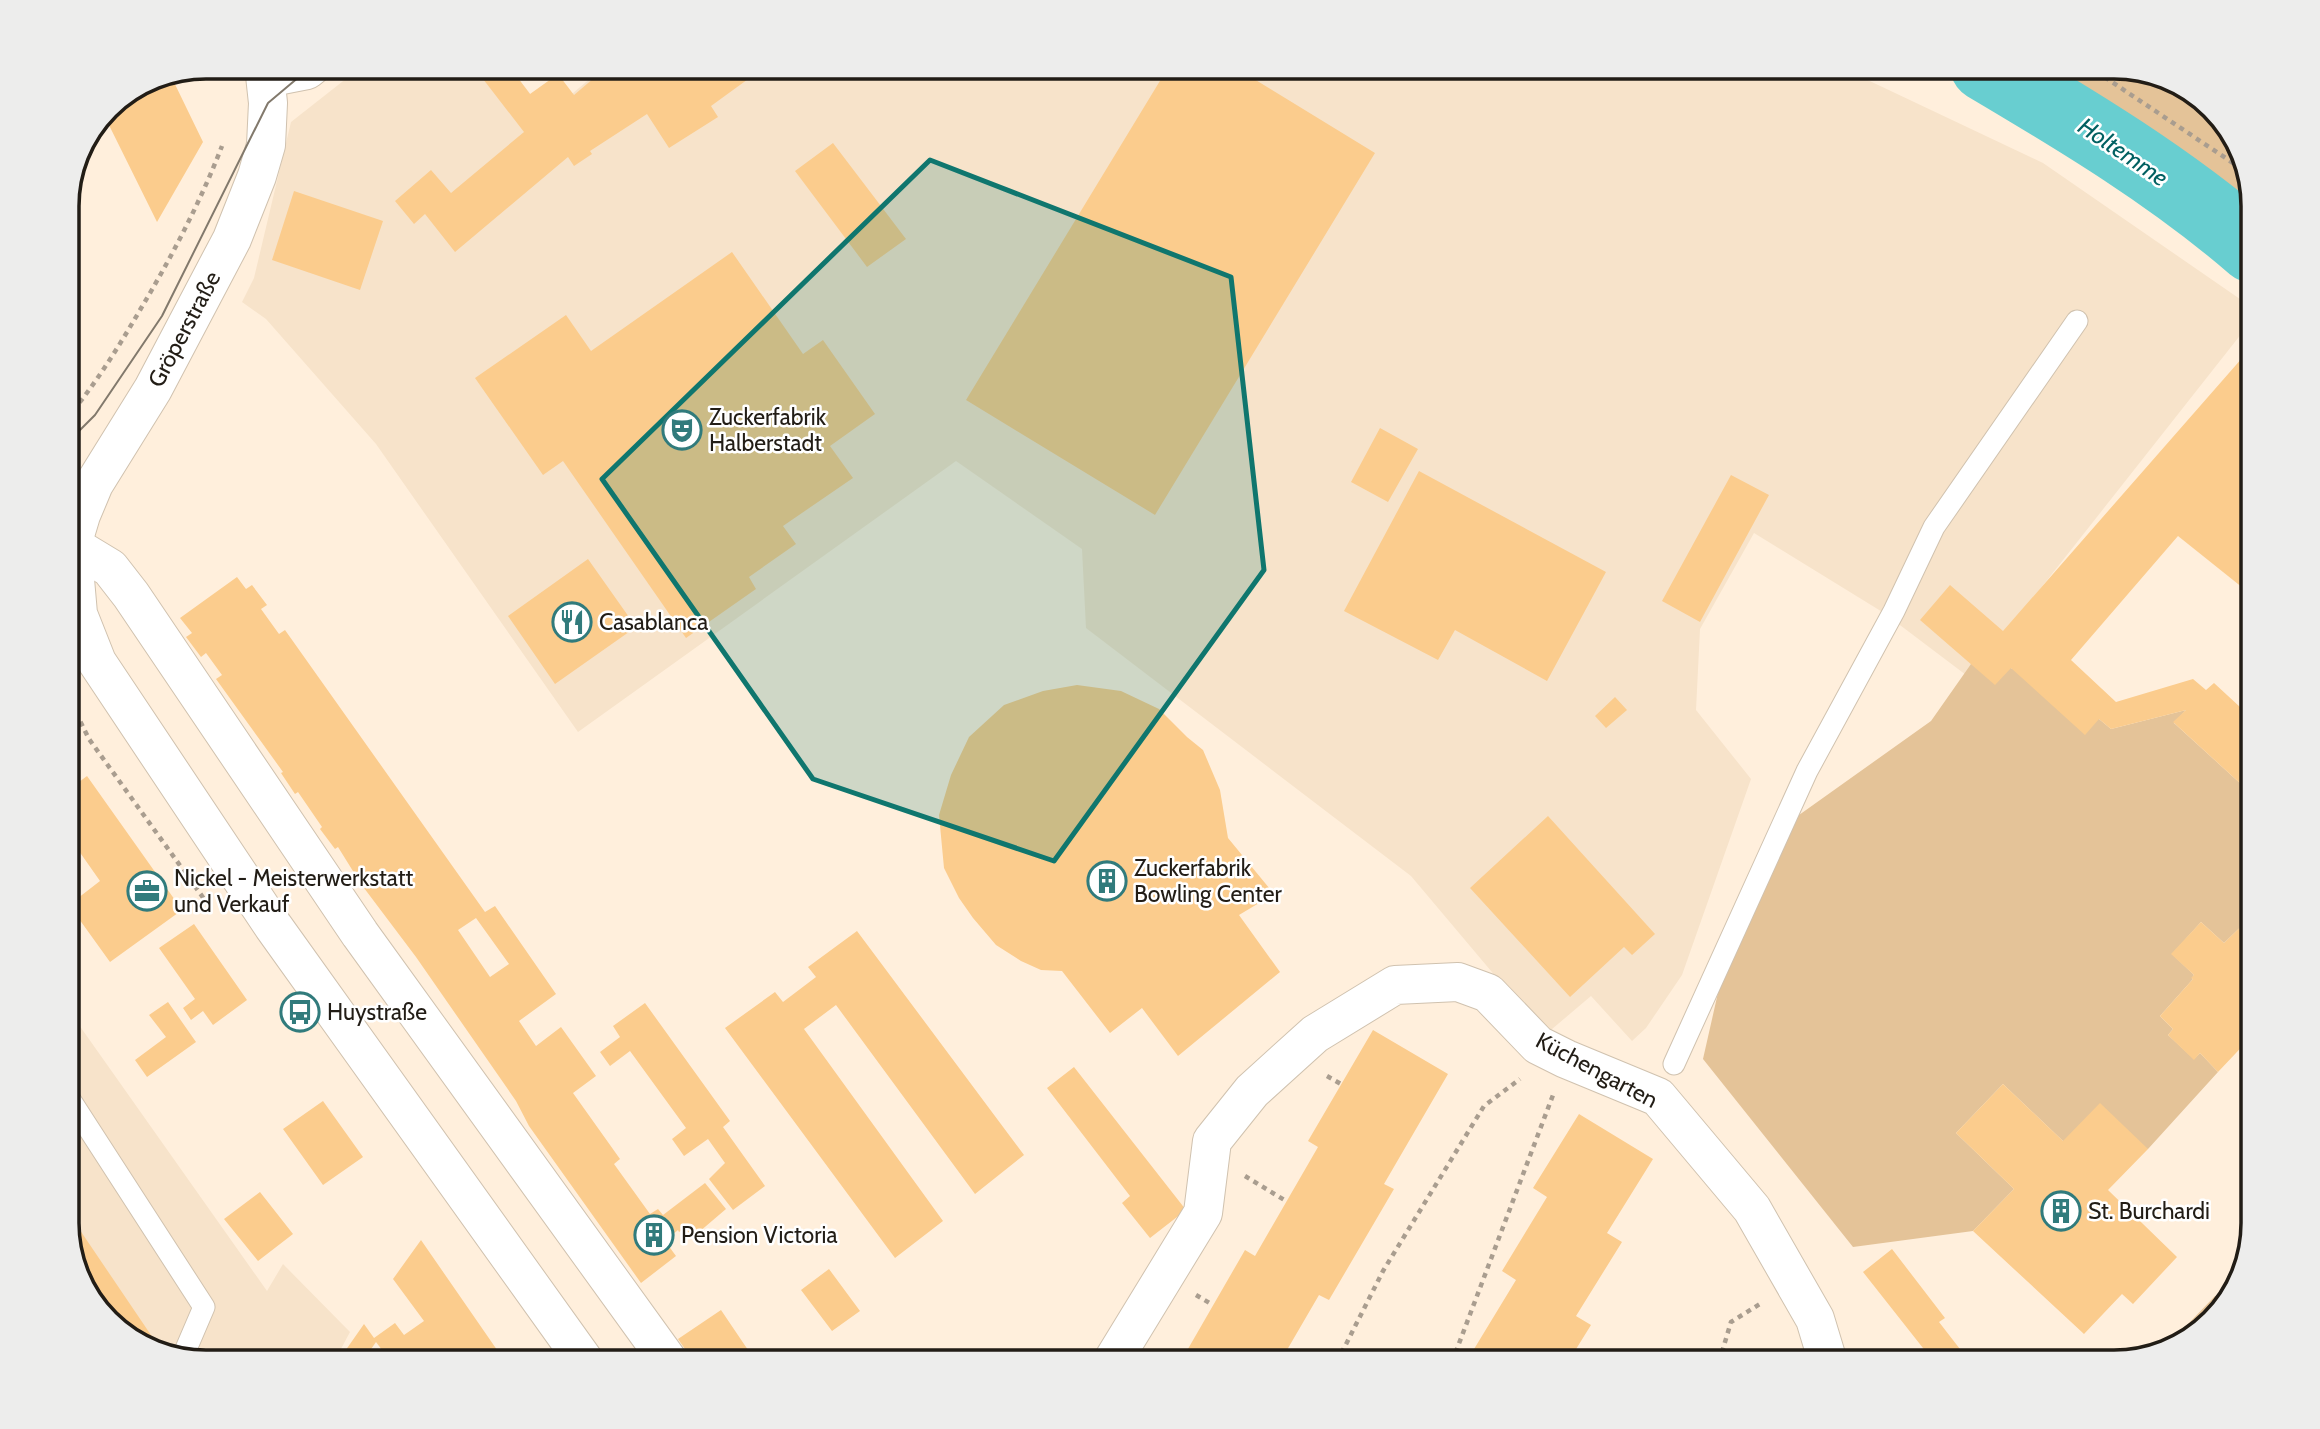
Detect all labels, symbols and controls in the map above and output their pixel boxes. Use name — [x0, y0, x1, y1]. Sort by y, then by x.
water label: Holtemme — [2073, 111, 2174, 192]
street label: Gröperstraße — [142, 266, 226, 392]
place label: Zuckerfabrik Halberstadt — [709, 403, 827, 457]
theatre icon: Zuckerfabrik Halberstadt — [661, 409, 703, 451]
restaurant icon: Casablanca — [551, 601, 593, 643]
place label: Casablanca — [599, 608, 708, 636]
place label: Zuckerfabrik Bowling Center — [1134, 854, 1282, 908]
building icon: Zuckerfabrik Bowling Center — [1086, 860, 1128, 902]
place label: Nickel - Meisterwerkstatt und Verkauf — [174, 864, 413, 918]
office icon: Nickel - Meisterwerkstatt und Verkauf — [126, 870, 168, 912]
bus stop icon: Huystraße — [279, 991, 321, 1033]
place label: Huystraße — [327, 998, 427, 1026]
street label: Küchengarten — [1531, 1026, 1663, 1114]
building icon: St. Burchardi — [2040, 1190, 2082, 1232]
place label: St. Burchardi — [2088, 1197, 2210, 1225]
building icon: Pension Victoria — [633, 1214, 675, 1256]
place label: Pension Victoria — [681, 1221, 837, 1249]

